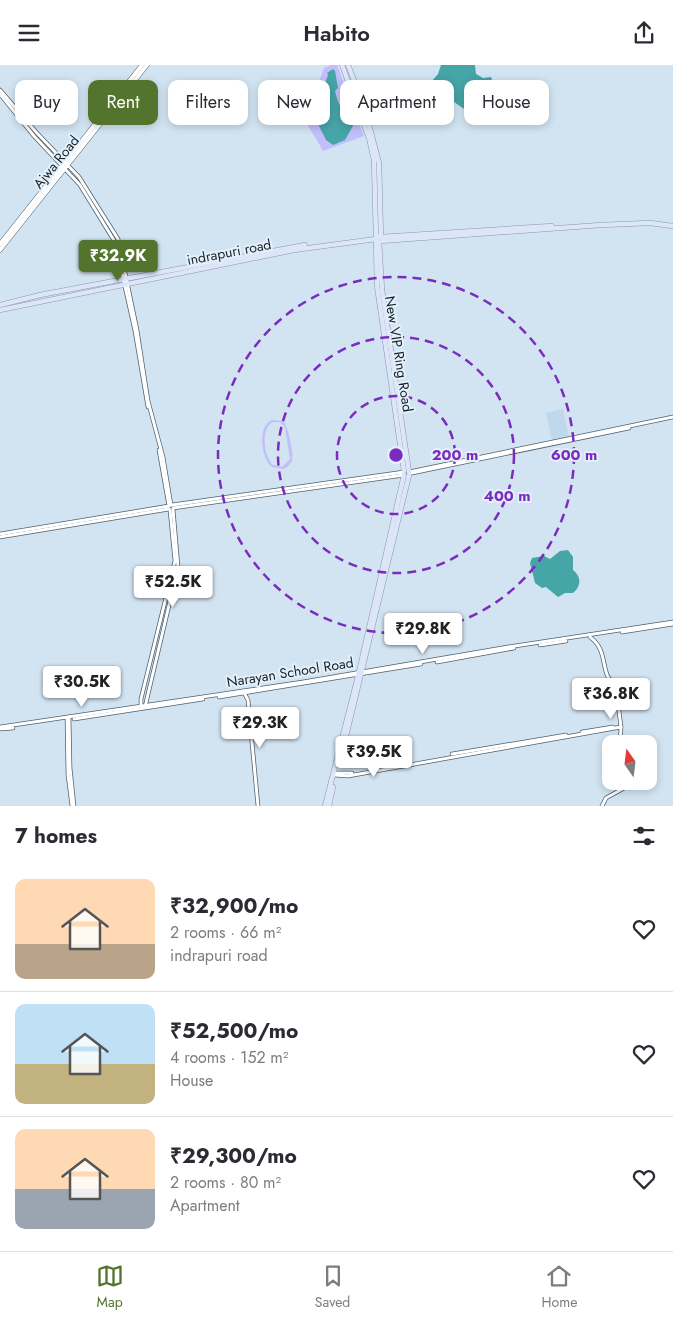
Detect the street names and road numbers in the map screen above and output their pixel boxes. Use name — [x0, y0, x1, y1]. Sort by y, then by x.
street label: Ajwa Road — [28, 131, 84, 193]
street label: indrapuri road — [185, 234, 273, 270]
street label: New VIP Ring Road — [380, 294, 418, 414]
street label: Narayan School Road — [225, 652, 355, 692]

